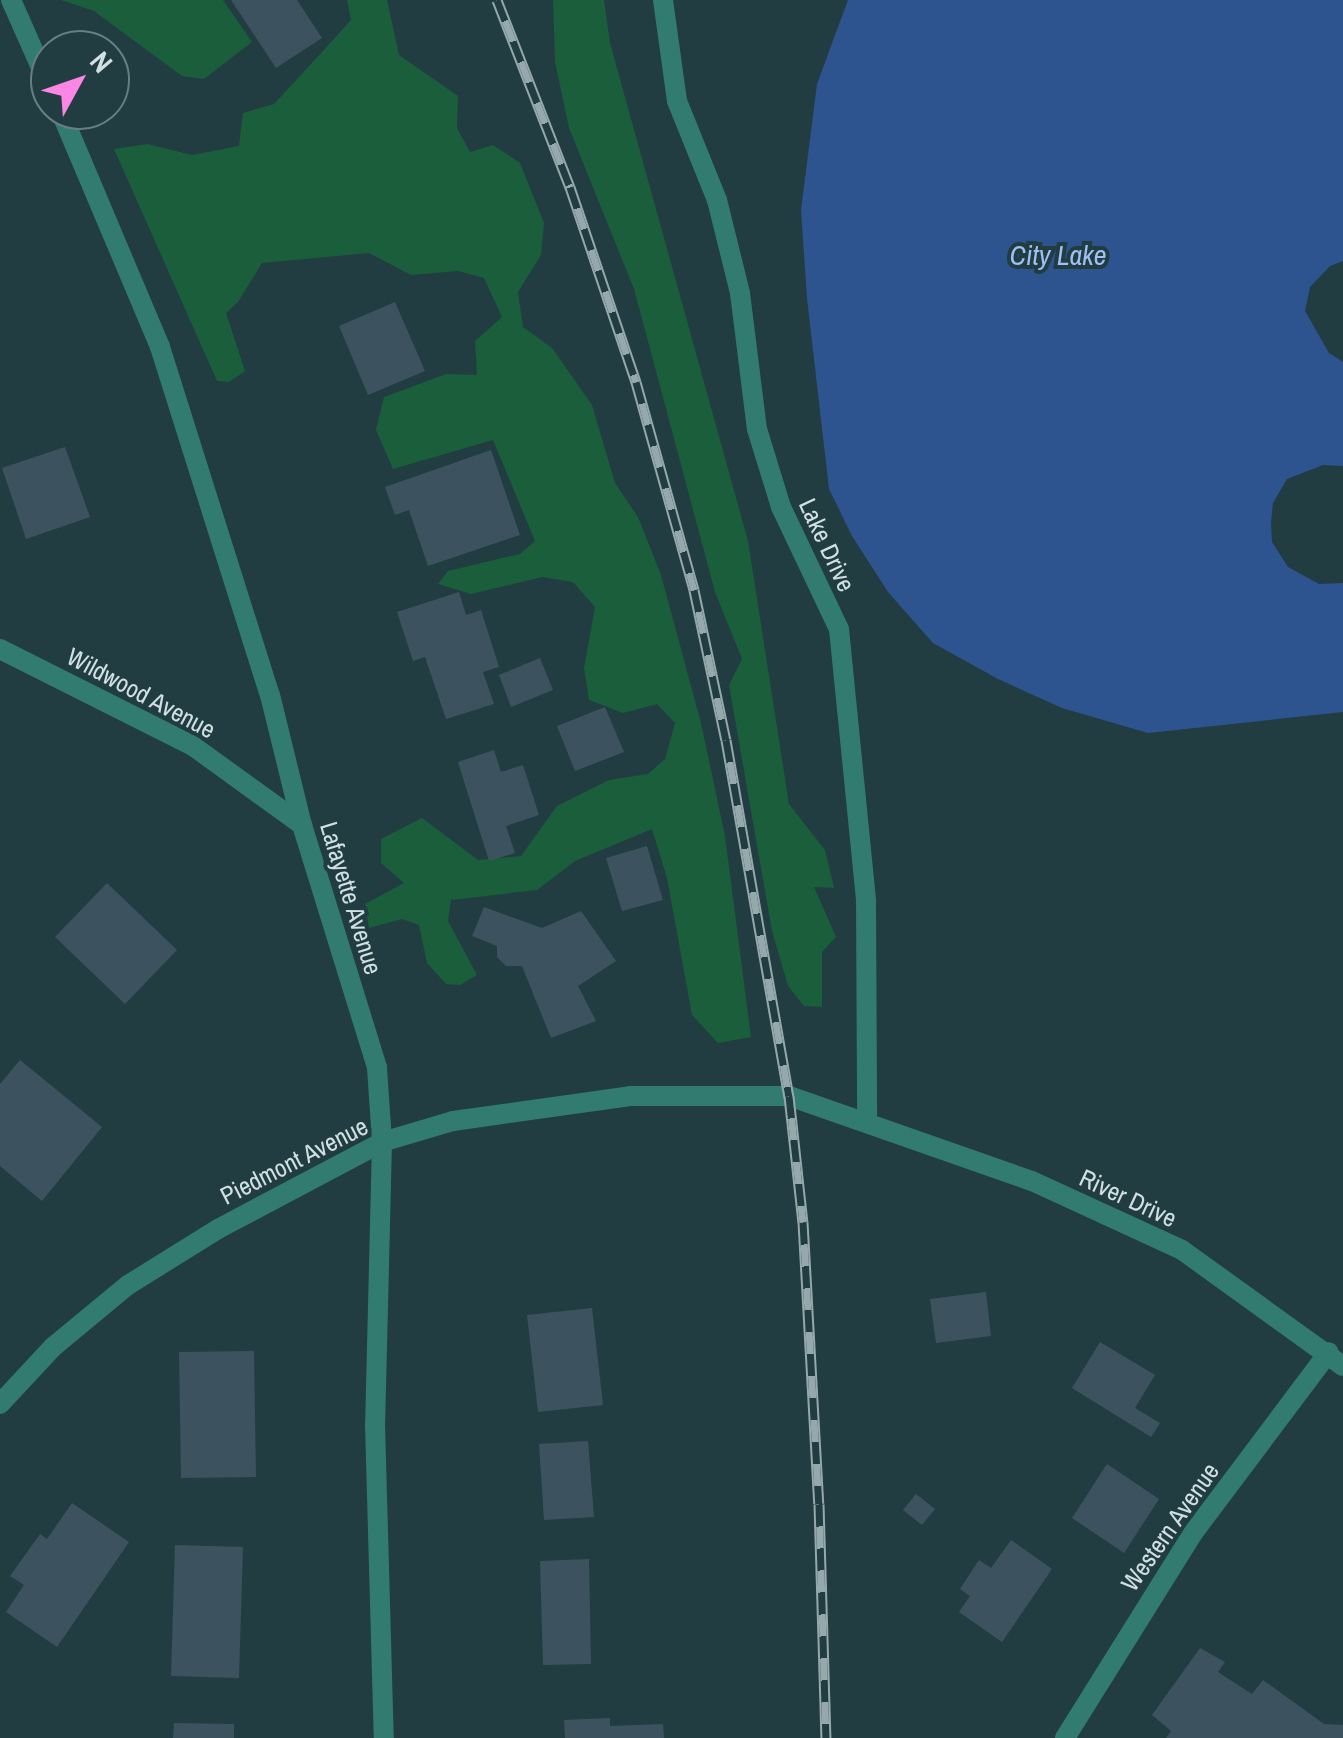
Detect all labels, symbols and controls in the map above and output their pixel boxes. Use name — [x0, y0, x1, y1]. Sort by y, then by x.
north arrow — [30, 30, 130, 130]
text: N — [82, 43, 121, 81]
water label: City Lake — [1010, 238, 1106, 272]
street label: Lake Drive — [792, 494, 862, 596]
street label: Wildwood Avenue — [61, 641, 221, 745]
street label: Lafayette Avenue — [313, 817, 389, 979]
street label: Piedmont Avenue — [215, 1111, 373, 1211]
street label: River Drive — [1075, 1163, 1181, 1233]
street label: Western Avenue — [1114, 1457, 1226, 1597]

